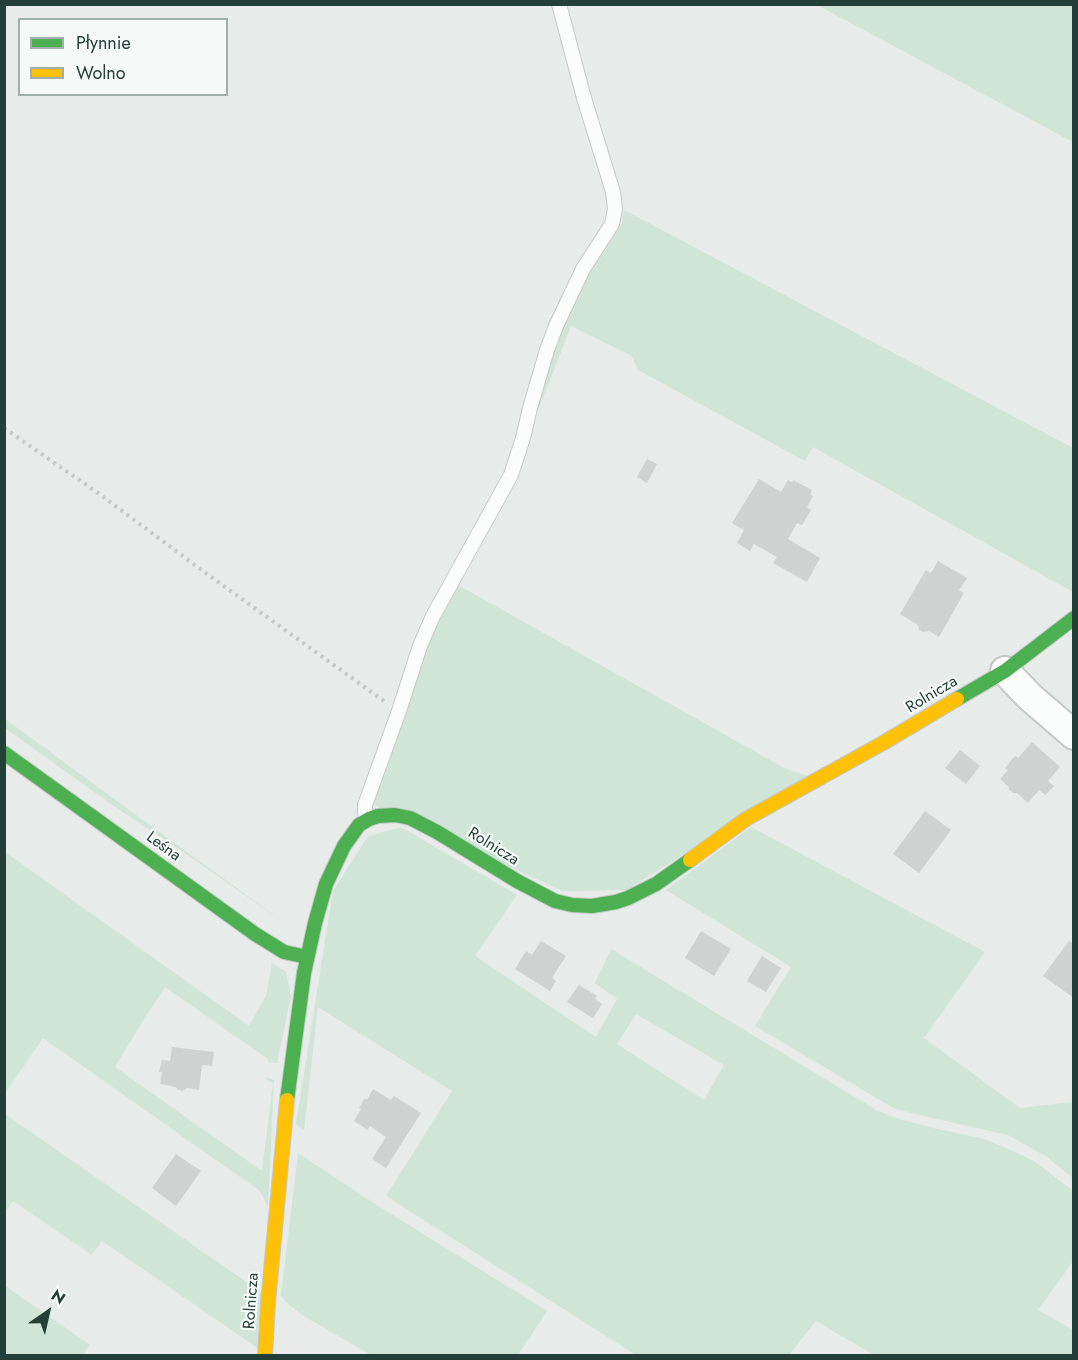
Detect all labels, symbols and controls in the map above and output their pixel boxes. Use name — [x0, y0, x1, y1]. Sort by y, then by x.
legend — [18, 18, 228, 96]
text: Płynnie — [76, 30, 131, 56]
text: Wolno — [76, 60, 126, 86]
street label: Rolnicza — [903, 672, 961, 718]
street label: Rolnicza — [464, 824, 522, 870]
street label: Leśna — [142, 828, 184, 866]
street label: Rolnicza — [240, 1272, 264, 1330]
north arrow — [18, 1282, 78, 1342]
text: N — [47, 1284, 70, 1310]

